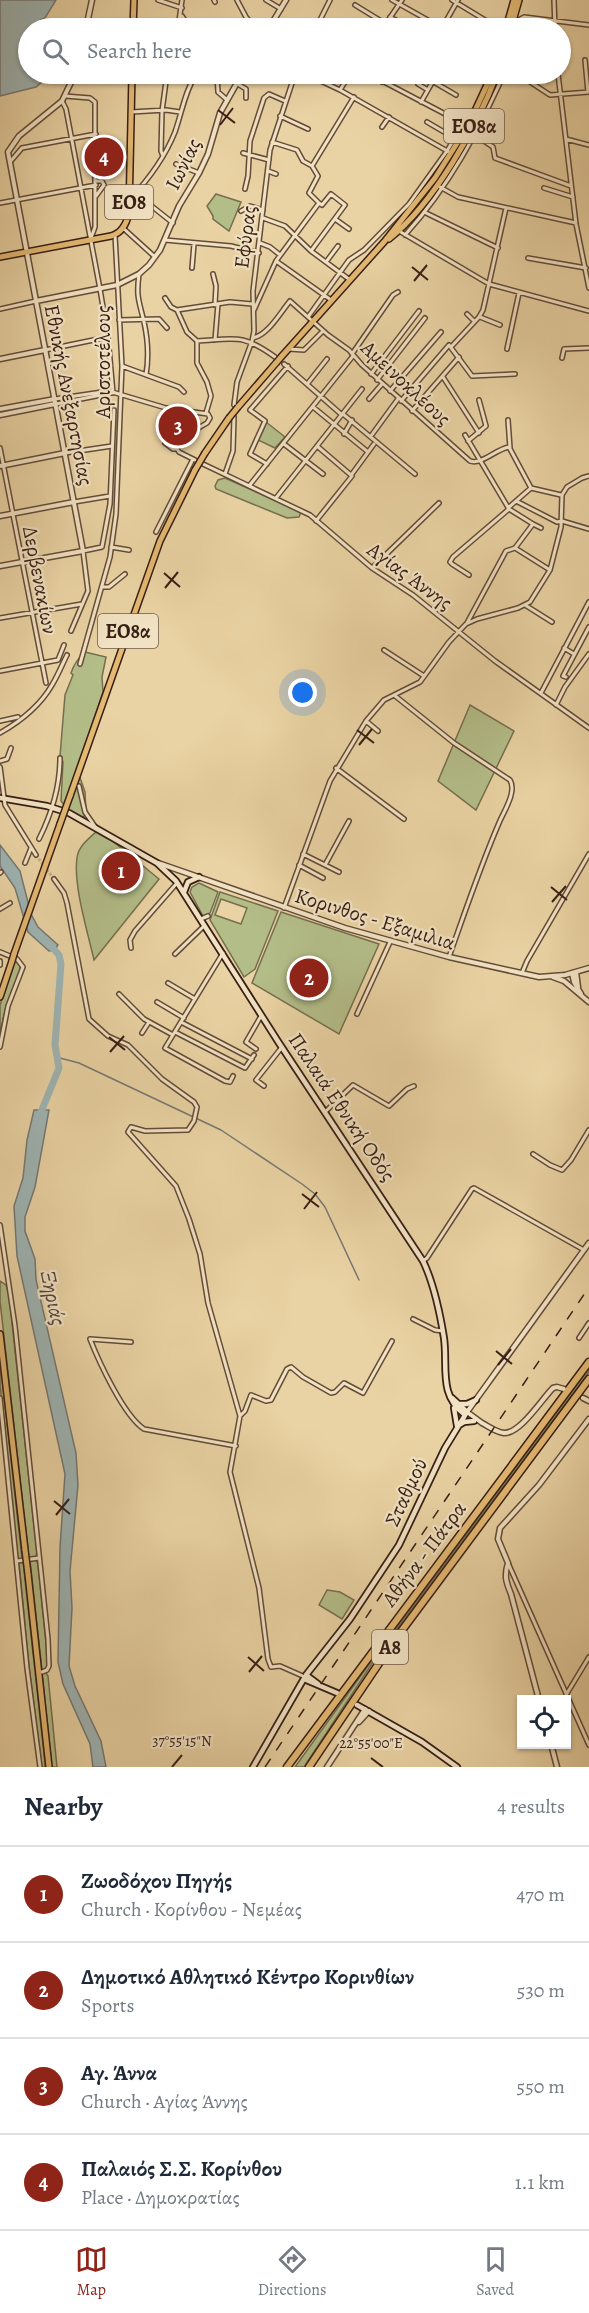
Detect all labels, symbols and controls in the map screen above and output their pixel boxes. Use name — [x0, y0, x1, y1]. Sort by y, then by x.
search box — [18, 18, 571, 84]
icon: search — [39, 35, 72, 68]
text: Search here — [87, 36, 192, 66]
road number: ΕΟ8α — [444, 109, 504, 143]
street label: Ιωνίας — [158, 133, 208, 195]
pin: 4 — [84, 134, 124, 180]
road number: ΕΟ8 — [105, 185, 153, 219]
street label: Εφύρας — [227, 204, 263, 270]
street label: Εθνικής Ανεξαρτησίας — [38, 302, 100, 488]
street label: Αριστοτέλους — [89, 305, 117, 420]
street label: Αμεινοκλέους — [354, 333, 457, 432]
pin: 3 — [158, 404, 198, 448]
street label: Δερβενακίων — [16, 524, 64, 637]
street label: Αγίας Άννης — [361, 535, 458, 616]
road number: ΕΟ8α — [98, 614, 158, 648]
your location — [288, 678, 317, 707]
pin: 1 — [102, 848, 140, 894]
street label: Κορινθος - Εξαμιλια — [292, 881, 458, 957]
pin: 2 — [290, 956, 328, 1000]
street label: Παλαιά Εθνική Οδός — [282, 1027, 402, 1187]
water label: Ξηριάς — [33, 1268, 73, 1328]
street label: Σταθμού — [378, 1453, 434, 1531]
street label: Αθήνα - Πάτρα — [375, 1496, 473, 1613]
road number: Α8 — [372, 1630, 408, 1664]
map controls — [517, 1695, 571, 1749]
button: locate — [517, 1695, 571, 1749]
text: 37°55'15"N — [152, 1731, 212, 1751]
text: 22°55'00"E — [339, 1733, 403, 1753]
text: Nearby — [24, 1789, 103, 1824]
text: 4 results — [497, 1793, 565, 1820]
text: Ζωοδόχου Πηγής — [81, 1866, 232, 1896]
text: 1 — [40, 1881, 47, 1908]
text: 470 m — [516, 1881, 565, 1908]
text: Church · Κορίνθου - Νεμέας — [81, 1896, 302, 1923]
text: Δημοτικό Αθλητικό Κέντρο Κορινθίων — [81, 1962, 414, 1992]
text: 2 — [39, 1977, 48, 2004]
text: 530 m — [517, 1977, 565, 2004]
text: Sports — [81, 1992, 134, 2019]
text: Αγ. Άννα — [81, 2058, 157, 2088]
text: 3 — [39, 2073, 48, 2100]
text: 550 m — [517, 2073, 565, 2100]
text: Church · Αγίας Άννης — [81, 2088, 248, 2115]
text: Παλαιός Σ.Σ. Κορίνθου — [81, 2154, 282, 2184]
text: 4 — [39, 2169, 48, 2196]
text: 1.1 km — [515, 2169, 565, 2196]
text: Place · Δημοκρατίας — [81, 2184, 240, 2211]
tab: Map — [75, 2243, 108, 2301]
tab: Directions — [258, 2243, 326, 2301]
tab: Saved — [476, 2243, 514, 2301]

